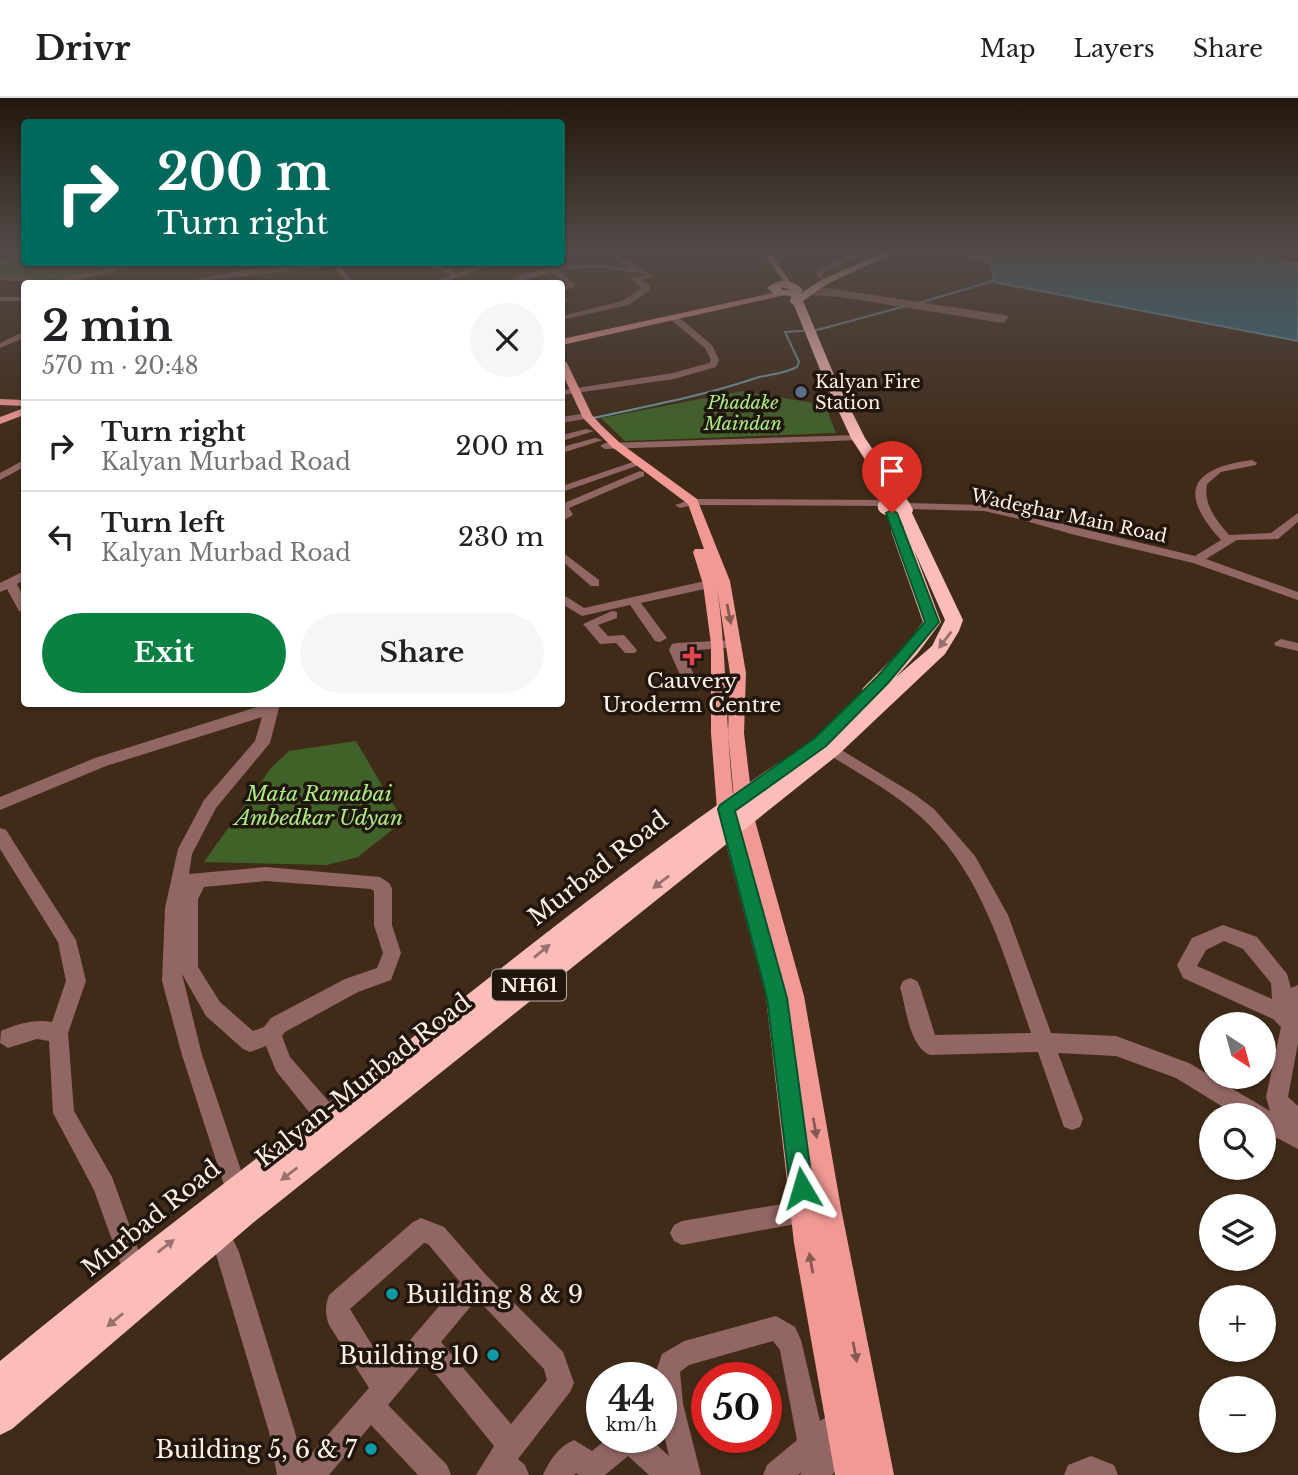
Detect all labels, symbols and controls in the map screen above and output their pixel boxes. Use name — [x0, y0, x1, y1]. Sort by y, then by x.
text: Drivr — [35, 28, 130, 69]
text: Map — [980, 34, 1036, 63]
text: Layers — [1074, 34, 1155, 63]
text: Share — [1193, 34, 1263, 63]
text: 200 m — [157, 142, 330, 203]
icon: right — [42, 147, 133, 238]
text: Turn right — [157, 203, 328, 243]
text: 2 min — [42, 300, 173, 352]
button: close — [470, 303, 544, 377]
text: 570 m · 20:48 — [42, 352, 199, 380]
place label: Kalyan Fire Station — [815, 371, 921, 414]
marker: Kalyan Fire Station — [793, 384, 809, 400]
park label: Phadake Maindan — [703, 392, 782, 435]
text: Turn right — [101, 416, 246, 448]
icon: right — [42, 427, 80, 465]
text: 200 m — [455, 430, 544, 462]
pin — [862, 441, 922, 513]
text: Kalyan Murbad Road — [101, 448, 351, 476]
icon: arrive — [873, 452, 911, 490]
street label: Wadeghar Main Road — [968, 484, 1169, 548]
text: Turn left — [101, 507, 225, 539]
icon: left — [42, 518, 80, 556]
text: 230 m — [458, 521, 544, 553]
text: Kalyan Murbad Road — [101, 539, 351, 567]
one-way arrow — [724, 603, 735, 625]
button: Exit — [42, 613, 286, 693]
button: Share — [300, 613, 544, 693]
one-way arrow — [938, 631, 952, 649]
marker: Cauvery Uroderm Centre — [682, 646, 702, 666]
place label: Cauvery Uroderm Centre — [603, 668, 781, 718]
park label: Mata Ramabai Ambedkar Udyan — [232, 781, 403, 831]
street label: Murbad Road — [522, 805, 674, 931]
one-way arrow — [652, 874, 670, 889]
one-way arrow — [532, 944, 550, 959]
road number: NH61 — [492, 970, 566, 1000]
street label: Kalyan-Murbad Road — [250, 987, 476, 1173]
north arrow — [1199, 1012, 1276, 1088]
map controls — [1199, 1012, 1276, 1453]
button: search — [1199, 1103, 1276, 1180]
one-way arrow — [810, 1117, 821, 1139]
position arrow — [765, 1151, 839, 1225]
street label: Murbad Road — [76, 1154, 226, 1282]
one-way arrow — [281, 1166, 298, 1181]
button: layers — [1199, 1194, 1276, 1271]
one-way arrow — [157, 1239, 175, 1254]
one-way arrow — [805, 1252, 816, 1274]
place label: Building 8 & 9 — [406, 1280, 583, 1309]
button: + — [1199, 1285, 1276, 1362]
marker: Building 8 & 9 — [384, 1286, 400, 1302]
one-way arrow — [106, 1312, 123, 1327]
place label: Building 10 — [339, 1341, 479, 1370]
one-way arrow — [850, 1341, 861, 1363]
marker: Building 10 — [485, 1347, 501, 1363]
speed limit sign: 50 — [691, 1362, 782, 1453]
button: − — [1199, 1376, 1276, 1453]
text: 44 — [608, 1377, 655, 1420]
text: km/h — [606, 1414, 657, 1436]
place label: Building 5, 6 & 7 — [156, 1435, 358, 1464]
marker: Building 5, 6 & 7 — [363, 1441, 379, 1457]

